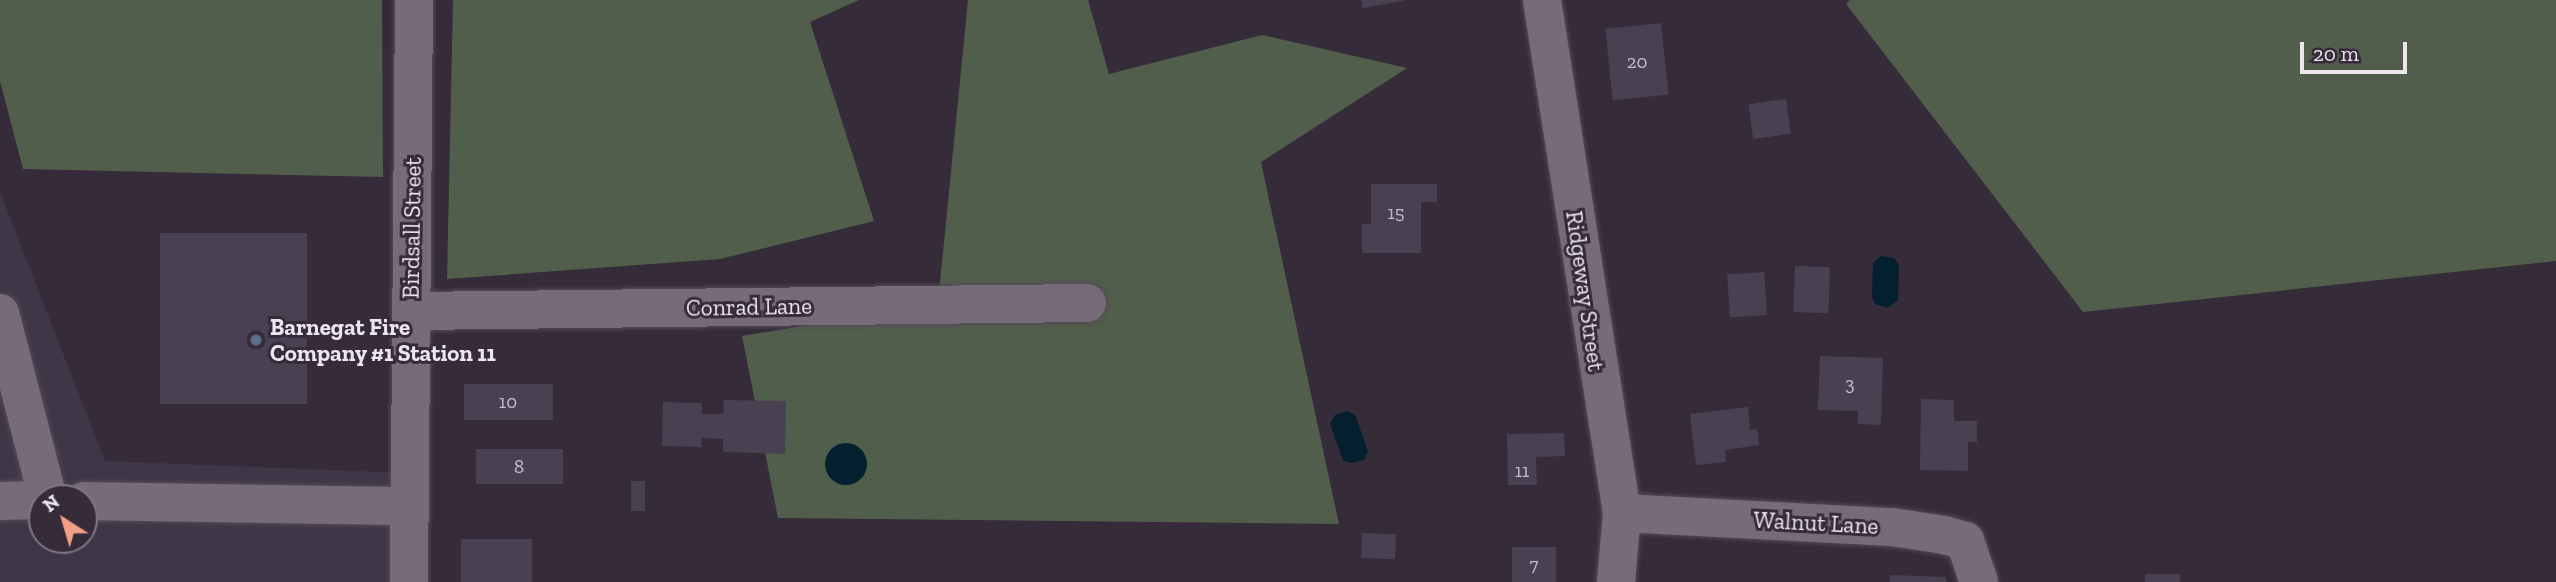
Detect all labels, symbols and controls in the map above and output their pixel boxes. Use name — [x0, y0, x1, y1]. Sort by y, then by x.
scale bar — [2304, 28, 2411, 72]
text: 20 m — [2313, 41, 2359, 66]
house number: 20 — [1627, 51, 1647, 73]
street label: Birdsall Street — [397, 157, 427, 299]
house number: 15 — [1387, 202, 1405, 224]
street label: Ridgeway Street — [1560, 209, 1610, 373]
street label: Conrad Lane — [686, 292, 812, 322]
place label: Barnegat Fire Company #1 Station 11 — [270, 313, 496, 367]
marker: Barnegat Fire Company #1 Station 11 — [248, 332, 264, 348]
house number: 3 — [1845, 373, 1855, 395]
house number: 10 — [499, 391, 517, 413]
house number: 8 — [514, 456, 524, 478]
house number: 11 — [1515, 460, 1529, 482]
north arrow — [28, 484, 98, 554]
text: N — [39, 490, 64, 517]
street label: Walnut Lane — [1753, 506, 1879, 540]
house number: 7 — [1530, 554, 1538, 576]

